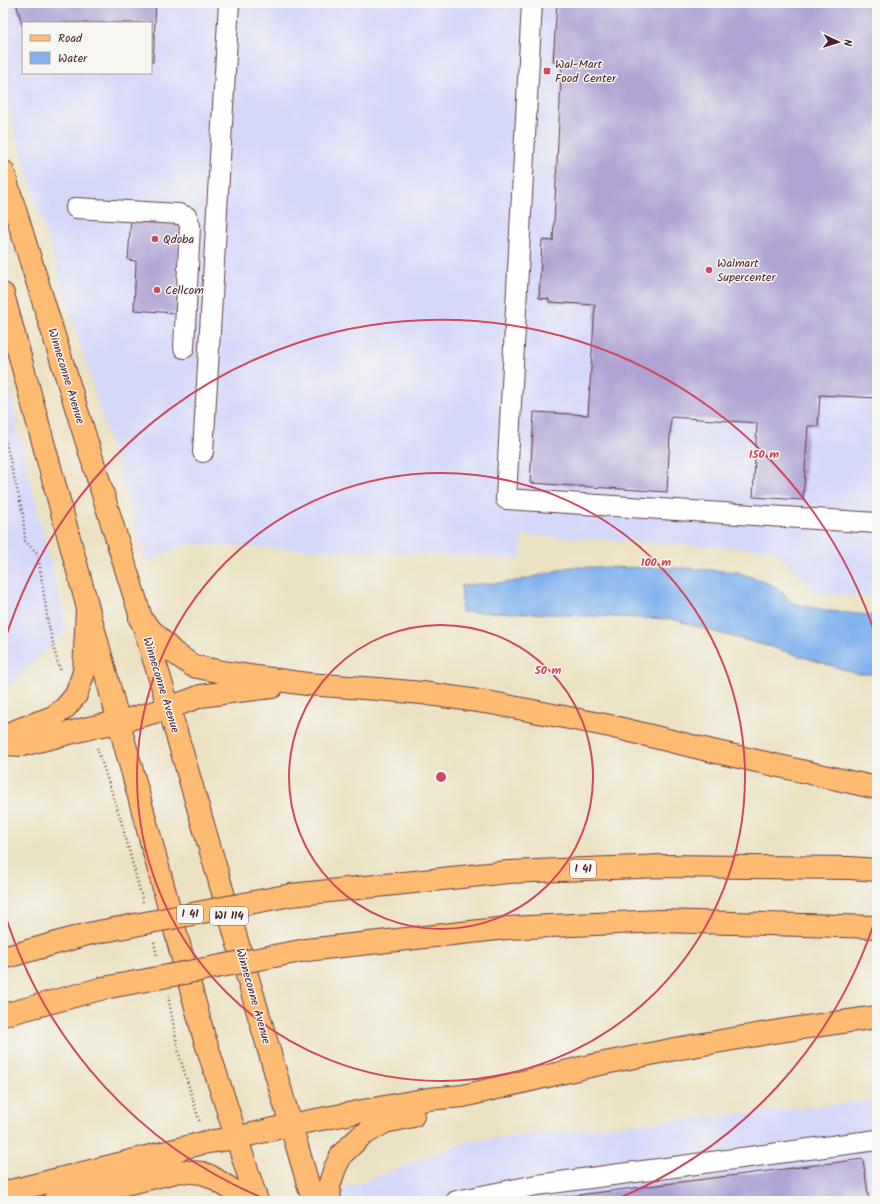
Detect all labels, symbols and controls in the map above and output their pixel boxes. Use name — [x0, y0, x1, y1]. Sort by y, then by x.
legend — [22, 22, 152, 74]
north arrow — [818, 22, 858, 62]
text: Road — [58, 29, 83, 48]
text: N — [838, 39, 856, 47]
text: Water — [58, 49, 88, 68]
place label: Wal-Mart Food Center — [555, 55, 617, 88]
marker: Wal-Mart Food Center — [542, 66, 552, 76]
place label: Qdoba — [163, 230, 194, 249]
marker: Qdoba — [150, 234, 160, 244]
place label: Walmart Supercenter — [717, 254, 776, 287]
marker: Walmart Supercenter — [704, 265, 714, 275]
place label: Cellcom — [165, 281, 204, 300]
marker: Cellcom — [152, 285, 162, 295]
street label: Winneconne Avenue — [42, 326, 90, 427]
text: 150 m — [749, 445, 779, 464]
text: 100 m — [641, 553, 671, 572]
street label: Winneconne Avenue — [137, 635, 185, 736]
text: 50 m — [534, 661, 562, 680]
centre of rings — [434, 770, 448, 784]
road number: I 41 — [570, 860, 596, 878]
road number: I 41 — [177, 905, 203, 923]
road number: WI 114 — [210, 907, 248, 925]
street label: Winneconne Avenue — [230, 946, 276, 1047]

